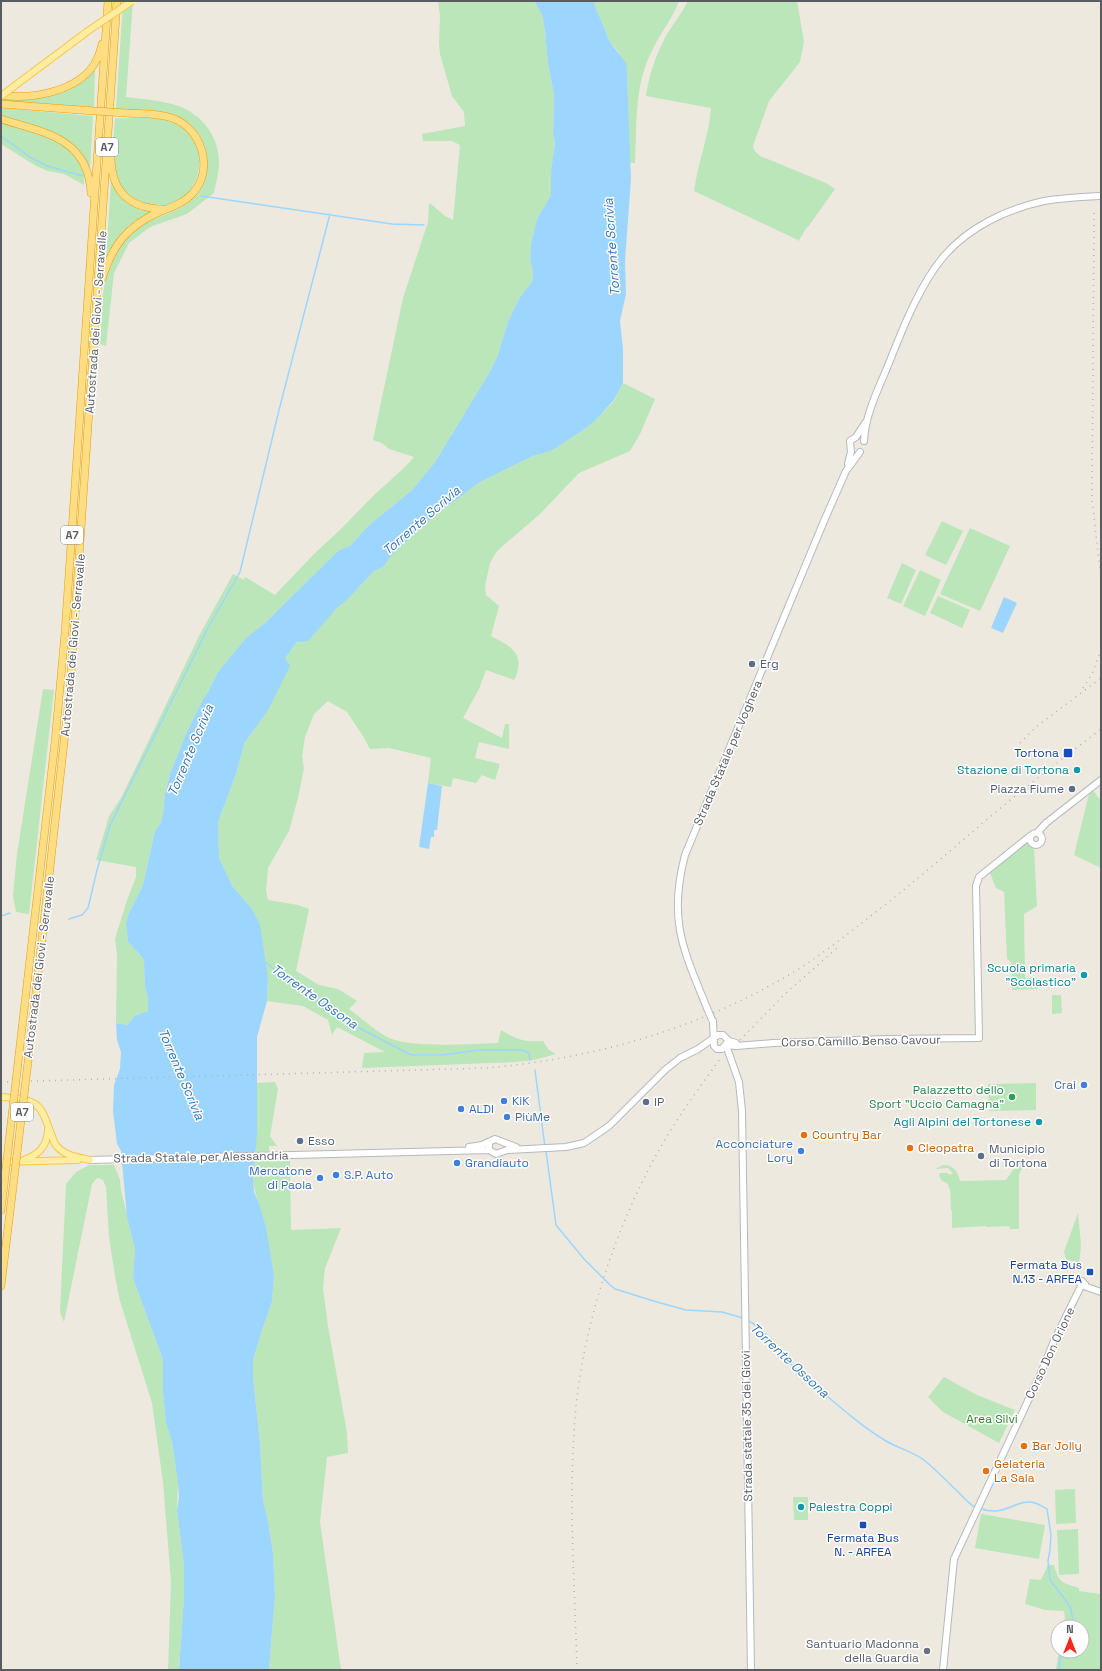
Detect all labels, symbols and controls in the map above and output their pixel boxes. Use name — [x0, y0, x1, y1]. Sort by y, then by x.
road number: A7 — [96, 138, 118, 156]
water label: Torrente Scrivia — [600, 197, 623, 296]
street label: Autostrada dei Giovi - Serravalle — [82, 230, 110, 414]
water label: Torrente Scrivia — [379, 482, 464, 559]
road number: A7 — [61, 526, 83, 544]
street label: Autostrada dei Giovi - Serravalle — [57, 553, 89, 737]
place label: Erg — [760, 656, 779, 672]
marker: Erg — [747, 659, 757, 669]
street label: Strada Statale per Voghera — [690, 678, 766, 828]
water label: Torrente Scrivia — [164, 701, 218, 798]
place label: Tortona — [1014, 745, 1059, 761]
marker: Tortona — [1062, 747, 1074, 759]
place label: Stazione di Tortona — [957, 762, 1069, 778]
marker: Stazione di Tortona — [1072, 765, 1082, 775]
place label: Piazza Fiume — [990, 781, 1064, 797]
marker: Piazza Fiume — [1067, 784, 1077, 794]
street label: Autostrada dei Giovi - Serravalle — [20, 875, 58, 1059]
water label: Torrente Ossona — [268, 960, 362, 1033]
place label: Scuola primaria "Scolastico" — [987, 960, 1076, 990]
marker: Scuola primaria "Scolastico" — [1079, 970, 1089, 980]
water label: Torrente Scrivia — [155, 1026, 209, 1123]
street label: Corso Camillo Benso Cavour — [781, 1032, 941, 1050]
place label: Crai — [1054, 1077, 1076, 1093]
marker: Crai — [1079, 1080, 1089, 1090]
place label: Palazzetto dello Sport "Uccio Camagna" — [869, 1082, 1004, 1112]
marker: Palazzetto dello Sport "Uccio Camagna" — [1007, 1092, 1017, 1102]
place label: KiK — [512, 1093, 530, 1109]
place label: IP — [654, 1094, 664, 1110]
marker: KiK — [499, 1096, 509, 1106]
marker: IP — [641, 1097, 651, 1107]
place label: ALDI — [469, 1101, 494, 1117]
road number: A7 — [11, 1103, 33, 1121]
marker: ALDI — [456, 1104, 466, 1114]
place label: PiùMe — [515, 1109, 550, 1125]
marker: PiùMe — [502, 1112, 512, 1122]
place label: Agli Alpini del Tortonese — [893, 1114, 1031, 1130]
marker: Agli Alpini del Tortonese — [1034, 1117, 1044, 1127]
place label: Country Bar — [812, 1127, 882, 1143]
marker: Country Bar — [799, 1130, 809, 1140]
place label: Esso — [308, 1133, 335, 1149]
marker: Esso — [295, 1136, 305, 1146]
place label: Acconciature Lory — [715, 1136, 793, 1166]
place label: Cleopatra — [918, 1140, 974, 1156]
place label: Municipio di Tortona — [989, 1141, 1047, 1171]
marker: Cleopatra — [905, 1143, 915, 1153]
marker: Acconciature Lory — [796, 1146, 806, 1156]
street label: Strada Statale per Alessandria — [113, 1147, 289, 1167]
marker: Municipio di Tortona — [976, 1151, 986, 1161]
place label: Grandiauto — [465, 1155, 529, 1171]
marker: Grandiauto — [452, 1158, 462, 1168]
place label: Mercatone di Paola — [249, 1163, 312, 1193]
place label: S.P. Auto — [344, 1167, 393, 1183]
marker: S.P. Auto — [331, 1170, 341, 1180]
marker: Mercatone di Paola — [315, 1173, 325, 1183]
place label: Fermata Bus N.13 - ARFEA — [1010, 1257, 1082, 1287]
marker: Fermata Bus N.13 - ARFEA — [1085, 1267, 1095, 1277]
street label: Corso Don Orione — [1022, 1305, 1078, 1401]
water label: Torrente Ossona — [747, 1319, 833, 1402]
street label: Strada statale 35 dei Giovi — [738, 1350, 756, 1502]
park label: Area Silvi — [966, 1411, 1018, 1427]
place label: Bar Jolly — [1032, 1438, 1082, 1454]
marker: Bar Jolly — [1019, 1441, 1029, 1451]
place label: Gelateria La Sala — [994, 1456, 1045, 1486]
marker: Gelateria La Sala — [981, 1466, 991, 1476]
place label: Palestra Coppi — [809, 1499, 893, 1515]
marker: Palestra Coppi — [796, 1502, 806, 1512]
marker: Fermata Bus N. - ARFEA — [858, 1520, 868, 1530]
place label: Fermata Bus N. - ARFEA — [827, 1530, 899, 1560]
north arrow — [1050, 1619, 1090, 1659]
text: N — [1066, 1622, 1074, 1636]
place label: Santuario Madonna della Guardia — [806, 1636, 919, 1666]
marker: Santuario Madonna della Guardia — [922, 1646, 932, 1656]

